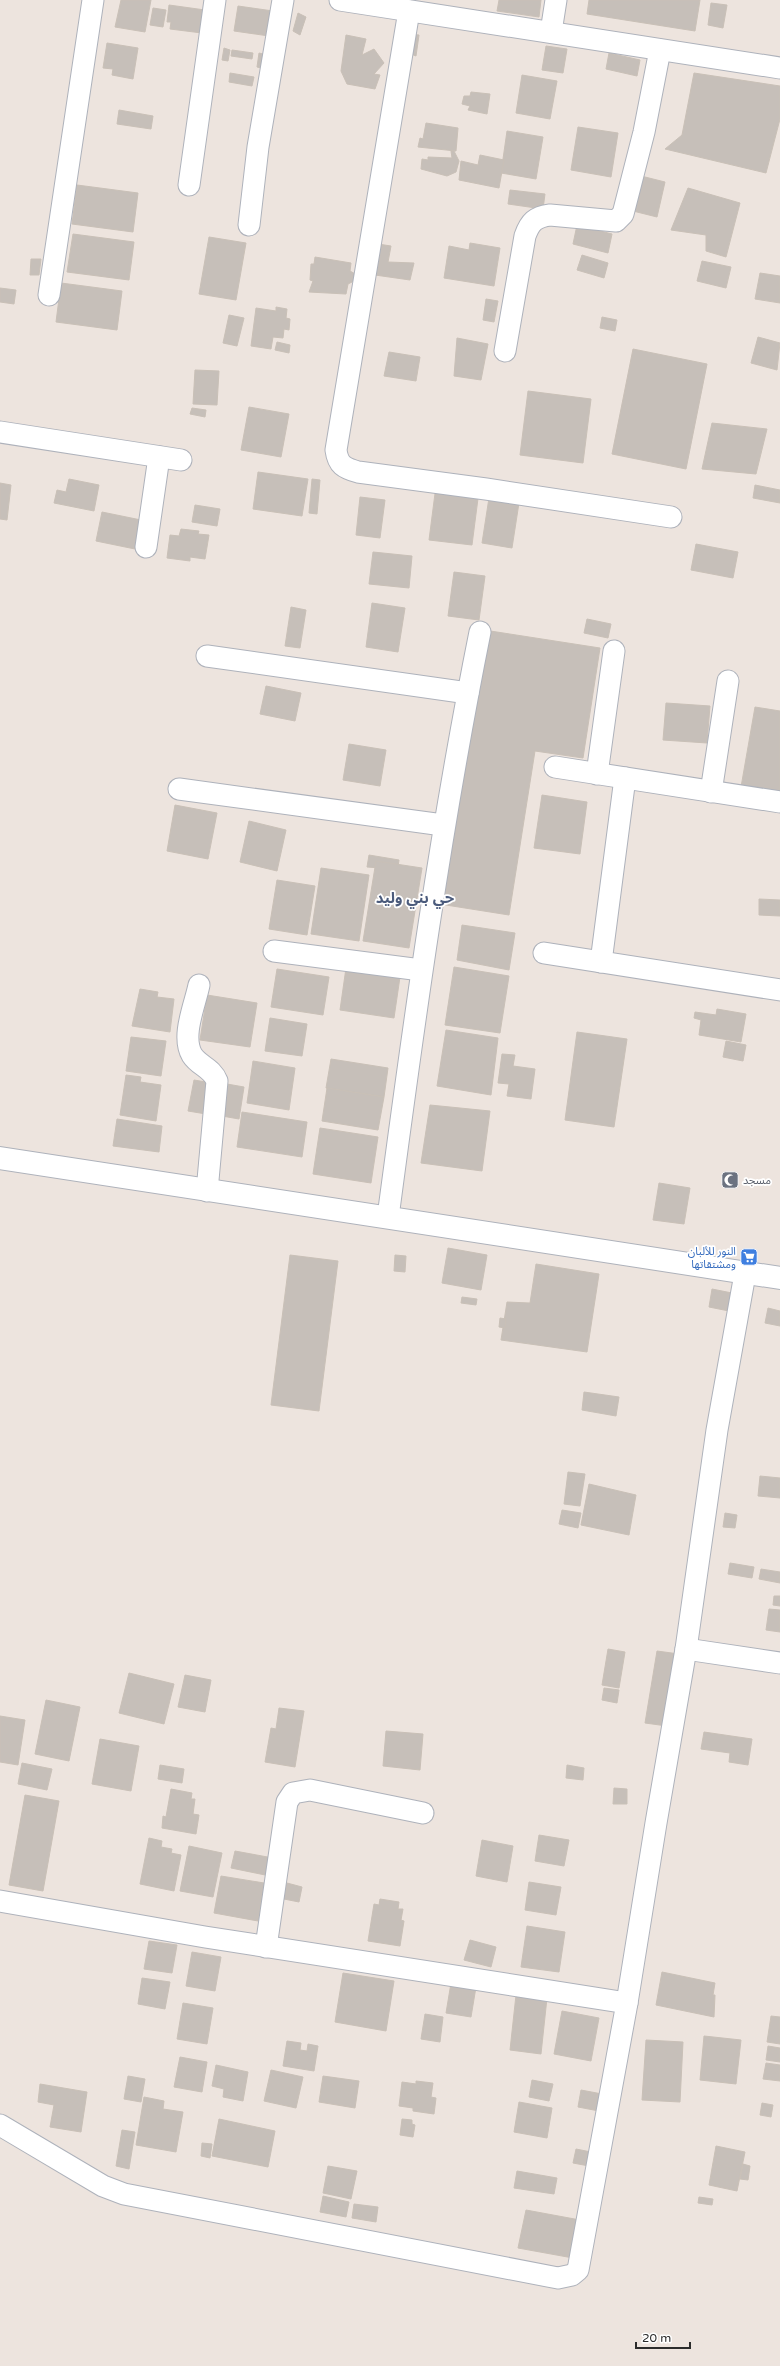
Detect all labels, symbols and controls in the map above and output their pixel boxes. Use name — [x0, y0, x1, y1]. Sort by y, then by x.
district label: حي بني وليد — [376, 889, 455, 909]
mosque icon: مسجد — [720, 1170, 740, 1190]
place label: مسجد — [743, 1174, 771, 1187]
place label: النور للألبان ومشتقاتها — [688, 1245, 736, 1271]
supermarket icon: النور للألبان ومشتقاتها — [739, 1247, 759, 1267]
scale bar — [636, 2324, 690, 2350]
text: 20 m — [642, 2331, 671, 2345]

